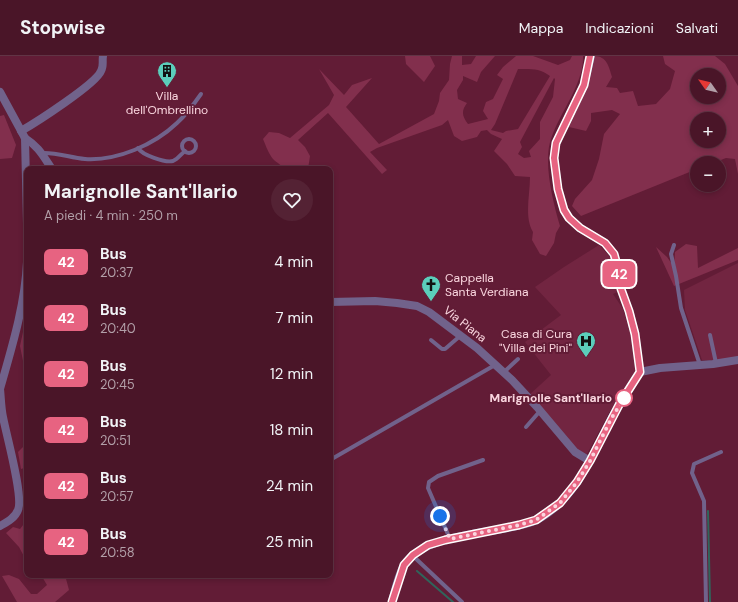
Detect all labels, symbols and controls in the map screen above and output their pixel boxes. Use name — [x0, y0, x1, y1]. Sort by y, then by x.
text: Stopwise — [20, 15, 106, 40]
text: Mappa — [519, 19, 563, 37]
text: Indicazioni — [585, 19, 654, 37]
text: Salvati — [676, 19, 718, 37]
building icon: Villa dell'Ombrellino — [156, 60, 178, 88]
north arrow — [690, 68, 726, 104]
map controls — [690, 68, 726, 192]
place label: Villa dell'Ombrellino — [126, 88, 208, 118]
button: + — [690, 112, 726, 148]
button: − — [690, 156, 726, 192]
text: Marignolle Sant'Ilario — [44, 179, 238, 204]
button: heart — [271, 179, 313, 221]
text: A piedi · 4 min · 250 m — [44, 207, 178, 224]
text: Bus — [100, 244, 127, 264]
text: 4 min — [274, 252, 313, 272]
text: 42 — [57, 253, 75, 271]
line badge: 42 — [601, 261, 637, 287]
text: 20:37 — [100, 264, 133, 281]
text: 42 — [610, 265, 628, 283]
place label: Cappella Santa Verdiana — [445, 270, 528, 300]
church icon: Cappella Santa Verdiana — [420, 274, 442, 302]
text: Bus — [100, 300, 127, 320]
street label: Via Piana — [440, 302, 490, 346]
text: 7 min — [275, 308, 313, 328]
text: 42 — [57, 309, 75, 327]
text: 20:40 — [100, 320, 136, 337]
place label: Casa di Cura "Villa dei Pini" — [499, 326, 572, 356]
hospital icon: Casa di Cura "Villa dei Pini" — [575, 330, 597, 358]
text: Bus — [100, 356, 127, 376]
text: 12 min — [270, 364, 313, 384]
text: 42 — [57, 365, 75, 383]
text: 20:45 — [100, 376, 135, 393]
marker: Marignolle Sant'Ilario — [615, 389, 633, 407]
place label: Marignolle Sant'Ilario — [490, 390, 612, 406]
text: Bus — [100, 412, 127, 432]
text: 18 min — [270, 420, 313, 440]
text: 42 — [57, 421, 75, 439]
text: 20:51 — [100, 432, 131, 449]
text: Bus — [100, 468, 127, 488]
text: 24 min — [266, 476, 313, 496]
text: 42 — [57, 477, 75, 495]
text: 20:57 — [100, 488, 134, 505]
your location — [430, 506, 450, 526]
text: Bus — [100, 524, 127, 544]
text: 25 min — [266, 532, 313, 552]
text: 42 — [57, 533, 75, 551]
text: 20:58 — [100, 544, 135, 561]

